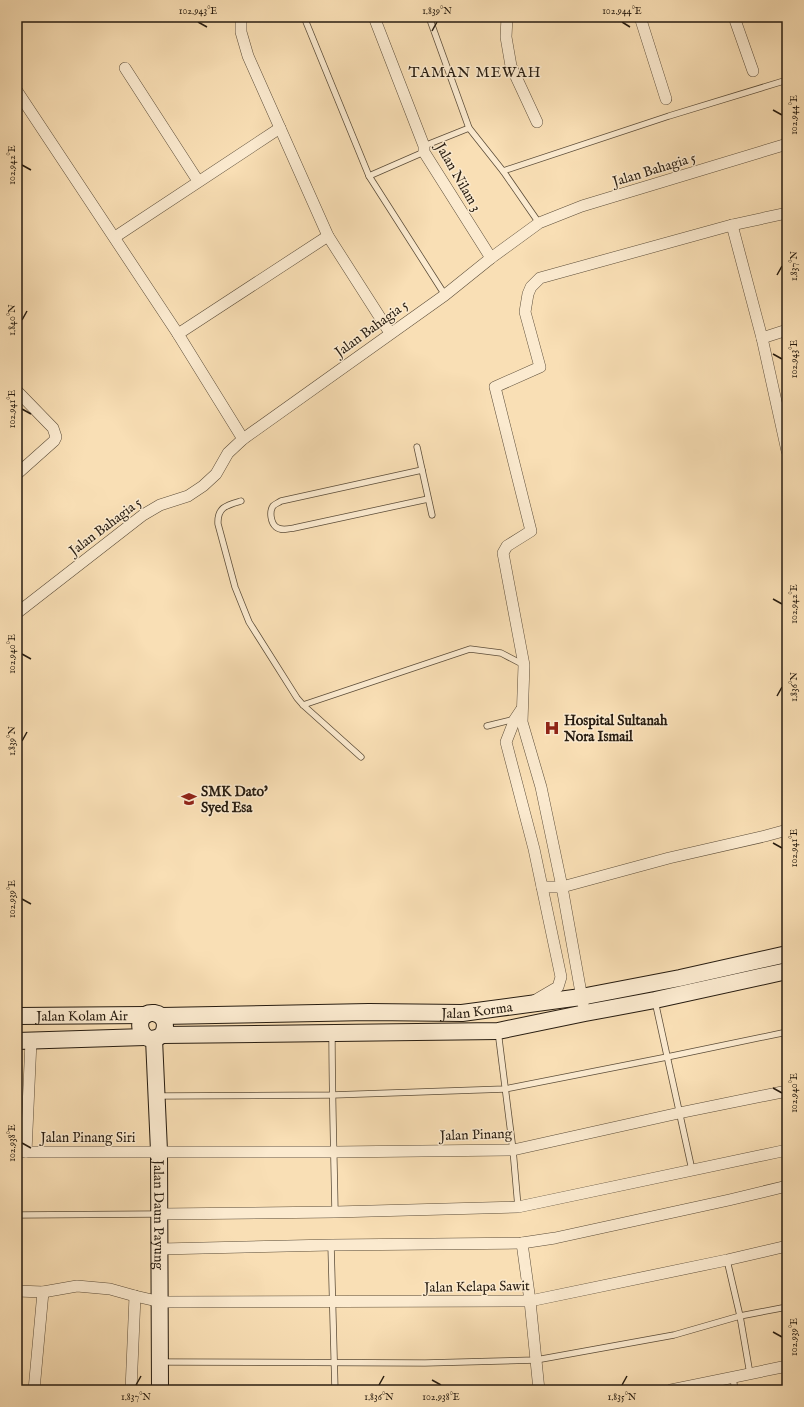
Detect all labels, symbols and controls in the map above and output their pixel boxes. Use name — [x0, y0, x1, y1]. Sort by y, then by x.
text: 102.943°E — [179, 5, 217, 18]
text: 1.839°N — [422, 5, 452, 18]
text: 102.944°E — [602, 5, 642, 18]
district label: TAMAN MEWAH — [408, 63, 542, 82]
text: 102.944°E — [788, 95, 801, 135]
street label: Jalan Nilam 3 — [430, 138, 485, 215]
text: 102.942°E — [6, 145, 19, 185]
street label: Jalan Bahagia 5 — [609, 149, 698, 192]
text: 1.837°N — [788, 251, 801, 281]
street label: Jalan Bahagia 5 — [330, 296, 412, 363]
text: 1.840°N — [6, 304, 19, 336]
text: 102.943°E — [788, 340, 801, 378]
text: 102.941°E — [6, 390, 19, 428]
street label: Jalan Bahagia 5 — [64, 494, 145, 561]
text: 102.942°E — [788, 584, 801, 624]
text: 102.940°E — [6, 634, 19, 674]
text: 1.836°N — [788, 672, 801, 702]
place label: Hospital Sultanah Nora Ismail — [563, 712, 668, 746]
hospital icon: Hospital Sultanah Nora Ismail — [543, 719, 561, 737]
text: 1.839°N — [6, 726, 19, 756]
place label: SMK Dato' Syed Esa — [201, 783, 268, 817]
school or university icon: SMK Dato' Syed Esa — [180, 790, 198, 808]
text: 102.941°E — [788, 829, 801, 867]
text: 102.939°E — [6, 880, 19, 918]
street label: Jalan Korma — [439, 998, 515, 1023]
street label: Jalan Kolam Air — [34, 1007, 128, 1026]
text: 102.940°E — [788, 1073, 801, 1113]
text: 102.938°E — [6, 1124, 19, 1162]
street label: Jalan Pinang — [438, 1125, 513, 1145]
street label: Jalan Pinang Siri — [38, 1129, 136, 1147]
street label: Jalan Daun Payung — [149, 1158, 167, 1270]
street label: Jalan Kelapa Sawit — [422, 1277, 530, 1297]
text: 102.939°E — [788, 1318, 801, 1356]
text: 1.837°N — [121, 1391, 151, 1404]
text: 1.836°N — [364, 1391, 394, 1404]
text: 102.938°E — [422, 1391, 460, 1404]
text: 1.835°N — [608, 1391, 637, 1404]

